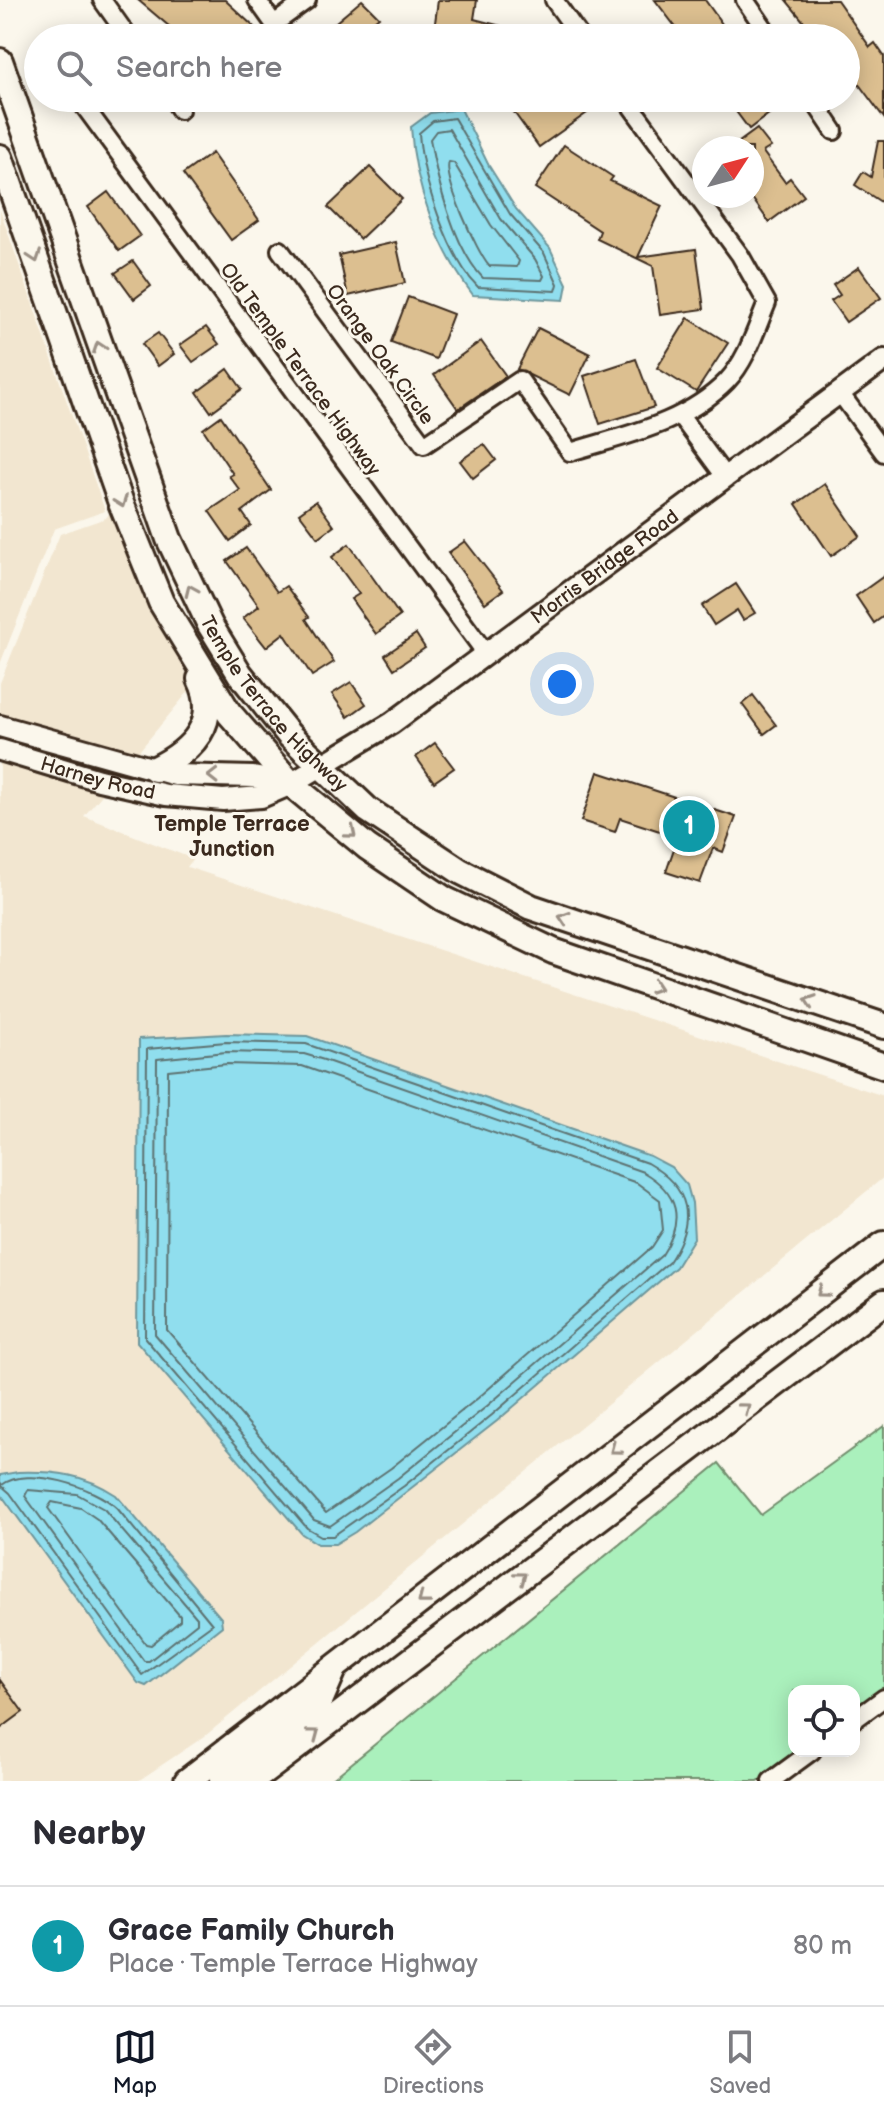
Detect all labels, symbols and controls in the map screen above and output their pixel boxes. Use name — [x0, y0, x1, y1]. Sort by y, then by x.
search box — [24, 24, 860, 112]
icon: search — [52, 46, 96, 90]
text: Search here — [116, 50, 282, 86]
north arrow — [692, 136, 764, 208]
one-way arrow — [25, 249, 41, 263]
street label: Old Temple Terrace Highway — [215, 259, 385, 481]
street label: Orange Oak Circle — [321, 280, 439, 430]
one-way arrow — [92, 341, 108, 355]
one-way arrow — [111, 494, 127, 508]
street label: Morris Bridge Road — [526, 505, 683, 629]
one-way arrow — [185, 584, 201, 598]
street label: Temple Terrace Highway — [194, 612, 352, 797]
your location — [542, 664, 582, 704]
street label: Harney Road — [38, 752, 157, 805]
one-way arrow — [206, 767, 219, 784]
pin: 1 — [663, 796, 715, 856]
district label: Temple Terrace Junction — [154, 811, 310, 863]
one-way arrow — [342, 823, 356, 838]
one-way arrow — [558, 911, 571, 927]
one-way arrow — [648, 978, 662, 994]
one-way arrow — [804, 994, 818, 1010]
one-way arrow — [816, 1282, 831, 1296]
one-way arrow — [736, 1403, 750, 1417]
one-way arrow — [609, 1439, 624, 1454]
one-way arrow — [513, 1572, 527, 1586]
one-way arrow — [417, 1589, 432, 1603]
map controls — [788, 1685, 860, 1757]
button: locate — [788, 1685, 860, 1757]
one-way arrow — [305, 1729, 320, 1743]
text: Nearby — [32, 1813, 146, 1854]
text: Grace Family Church — [108, 1913, 395, 1949]
text: 1 — [53, 1931, 63, 1962]
text: 80 m — [793, 1931, 852, 1962]
text: Place · Temple Terrace Highway — [108, 1949, 478, 1980]
tab: Map — [113, 2025, 157, 2100]
tab: Directions — [383, 2025, 484, 2100]
tab: Saved — [709, 2025, 771, 2100]

